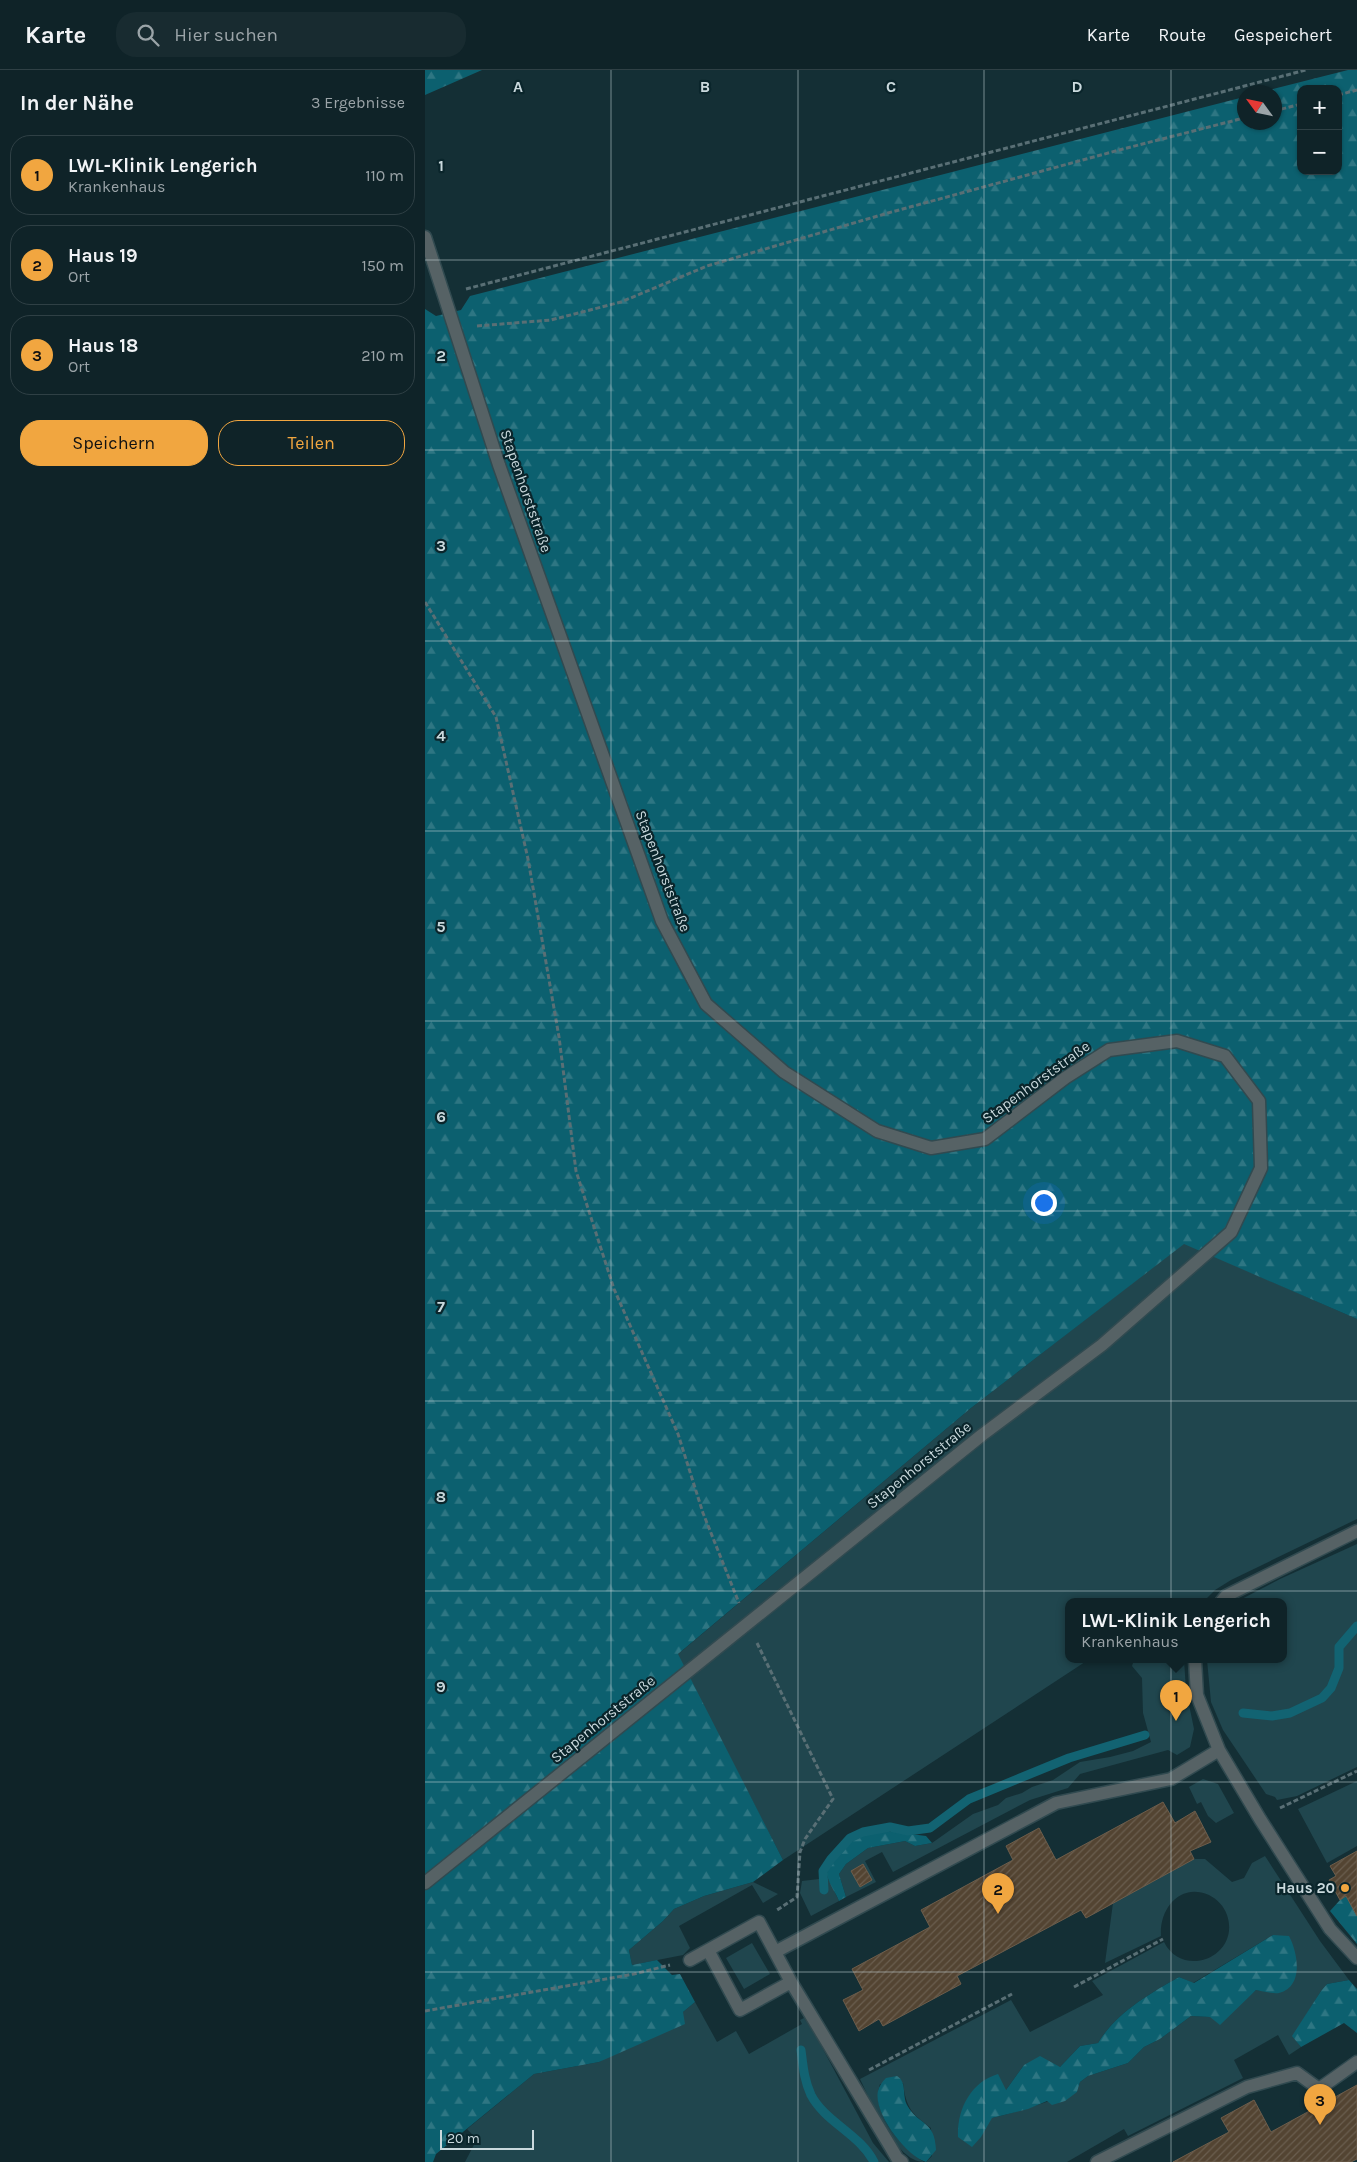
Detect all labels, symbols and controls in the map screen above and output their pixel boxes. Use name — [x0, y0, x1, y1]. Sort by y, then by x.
search box — [116, 12, 466, 57]
text: Karte — [25, 21, 86, 49]
icon: search — [134, 21, 162, 49]
text: Hier suchen — [174, 24, 278, 46]
text: Karte — [1087, 24, 1130, 46]
text: Route — [1158, 24, 1206, 46]
text: Gespeichert — [1234, 24, 1332, 46]
text: A — [513, 77, 523, 96]
text: B — [700, 77, 710, 96]
text: C — [886, 77, 896, 96]
text: D — [1072, 77, 1083, 96]
north arrow — [1237, 85, 1282, 130]
map controls — [1297, 85, 1342, 175]
button: + — [1297, 85, 1342, 130]
text: In der Nähe — [20, 91, 134, 115]
text: 3 Ergebnisse — [311, 93, 405, 112]
button: − — [1297, 130, 1342, 175]
text: LWL-Klinik Lengerich — [68, 155, 257, 177]
text: 1 — [438, 156, 444, 175]
text: 1 — [34, 166, 40, 185]
text: 110 m — [365, 166, 404, 185]
text: Krankenhaus — [68, 177, 165, 196]
text: Haus 19 — [68, 245, 138, 267]
text: 2 — [32, 256, 42, 275]
text: 150 m — [361, 256, 404, 275]
text: Ort — [68, 267, 90, 286]
text: Haus 18 — [68, 335, 138, 357]
text: 3 — [32, 346, 42, 365]
text: 210 m — [361, 346, 404, 365]
text: 2 — [436, 346, 446, 365]
text: Ort — [68, 357, 90, 376]
button: Speichern — [20, 420, 208, 466]
button: Teilen — [218, 420, 405, 466]
street label: Stapenhorststraße — [497, 427, 555, 555]
text: 3 — [436, 536, 446, 555]
text: 4 — [436, 726, 446, 745]
street label: Stapenhorststraße — [632, 808, 694, 934]
text: 5 — [436, 917, 446, 936]
street label: Stapenhorststraße — [979, 1037, 1093, 1127]
text: 6 — [436, 1107, 446, 1126]
your location — [1031, 1190, 1057, 1216]
text: 7 — [437, 1297, 445, 1316]
street label: Stapenhorststraße — [863, 1417, 975, 1513]
text: 8 — [436, 1487, 446, 1506]
popup — [1065, 1598, 1287, 1663]
text: LWL-Klinik Lengerich — [1081, 1610, 1271, 1632]
text: Krankenhaus — [1081, 1632, 1179, 1651]
street label: Stapenhorststraße — [547, 1671, 659, 1767]
text: 9 — [436, 1677, 446, 1696]
pin: 1 — [1160, 1680, 1192, 1721]
pin: 2 — [982, 1873, 1014, 1914]
place label: Haus 20 — [1276, 1879, 1335, 1897]
marker: Haus 20 — [1339, 1882, 1351, 1894]
pin: 3 — [1304, 2084, 1336, 2125]
scale bar — [440, 2127, 534, 2150]
text: 20 m — [447, 2130, 480, 2147]

